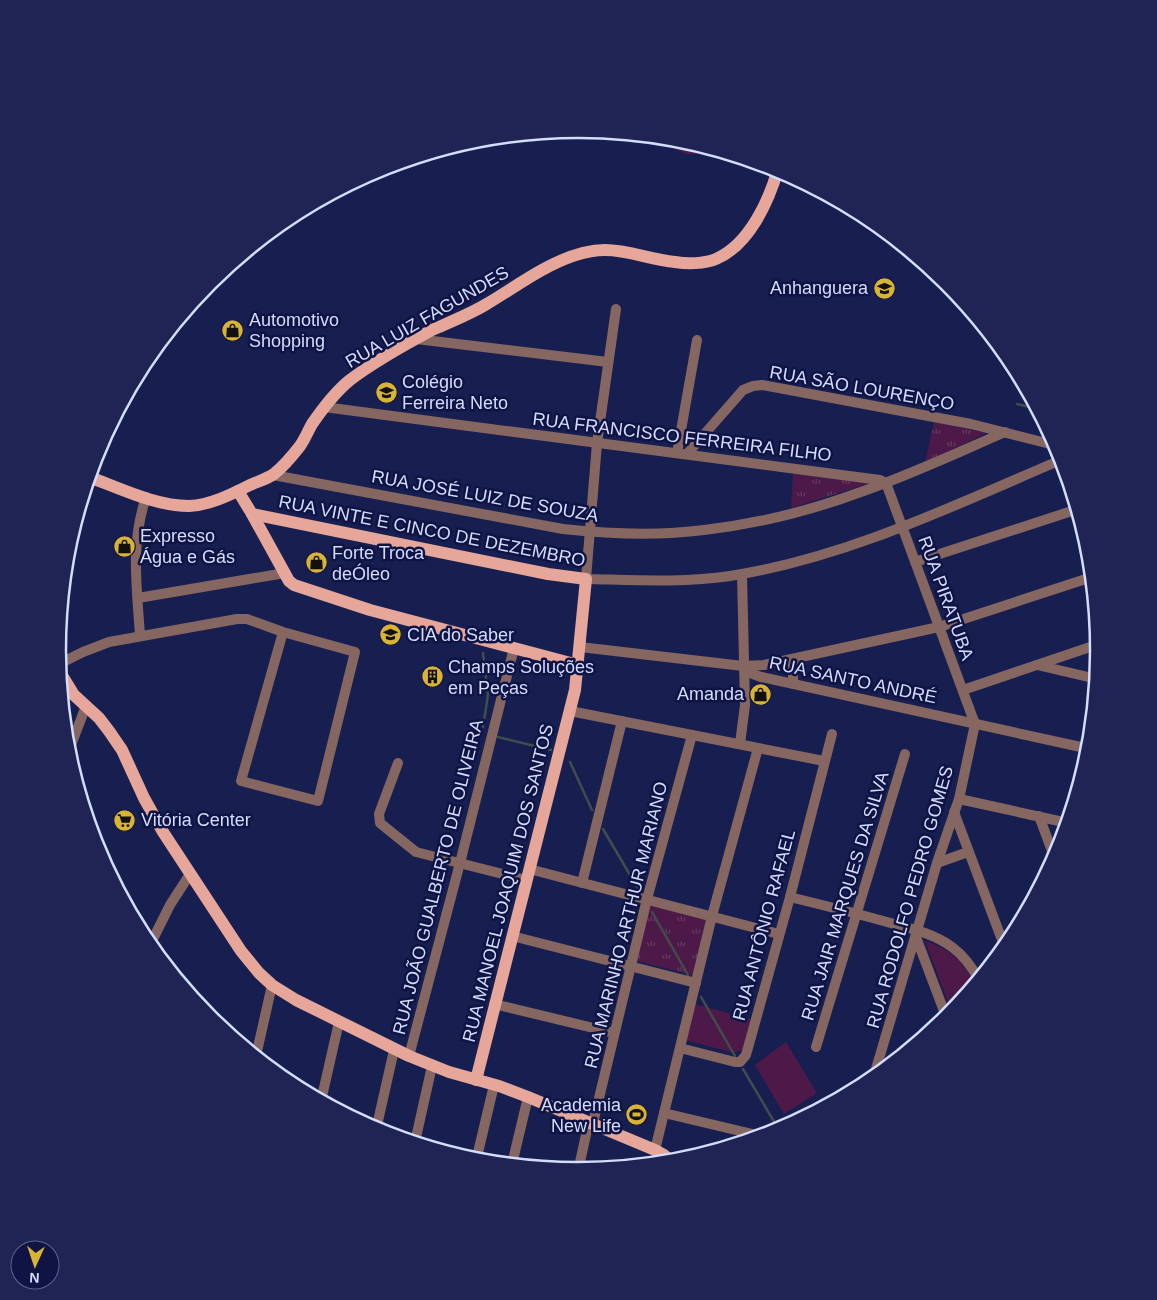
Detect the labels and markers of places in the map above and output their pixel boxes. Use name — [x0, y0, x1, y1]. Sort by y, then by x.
school or university icon: Anhanguera — [872, 276, 896, 300]
place label: Anhanguera — [770, 278, 869, 298]
place label: Automotivo Shopping — [249, 310, 339, 351]
shop icon: Automotivo Shopping — [221, 318, 245, 342]
place label: Colégio Ferreira Neto — [402, 372, 508, 413]
school or university icon: Colégio Ferreira Neto — [374, 380, 398, 404]
place label: Expresso Água e Gás — [140, 526, 235, 567]
shop icon: Expresso Água e Gás — [112, 534, 136, 558]
place label: Forte Troca deÓleo — [332, 543, 425, 584]
shop icon: Forte Troca deÓleo — [304, 551, 328, 575]
school or university icon: CIA do Saber — [379, 623, 403, 647]
place label: CIA do Saber — [407, 625, 514, 645]
place label: Champs Soluções em Peças — [448, 657, 594, 698]
building icon: Champs Soluções em Peças — [420, 665, 444, 689]
shop icon: Amanda — [748, 682, 772, 706]
place label: Amanda — [677, 684, 745, 704]
supermarket icon: Vitória Center — [113, 808, 137, 832]
place label: Vitória Center — [141, 810, 251, 830]
place label: Academia New Life — [541, 1095, 622, 1136]
sports icon: Academia New Life — [625, 1103, 649, 1127]

